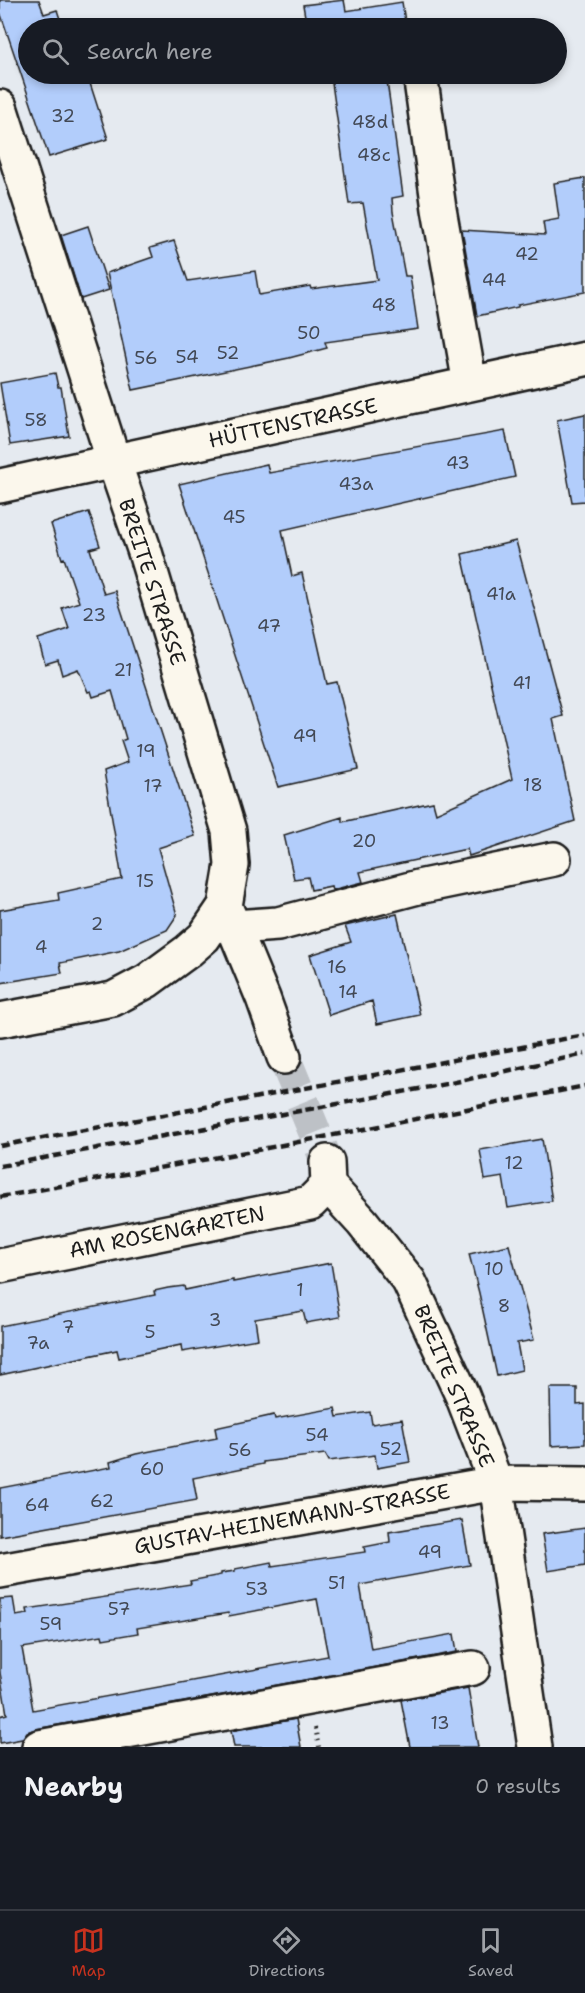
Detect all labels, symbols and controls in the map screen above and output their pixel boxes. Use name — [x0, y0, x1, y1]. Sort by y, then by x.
search box — [18, 18, 567, 84]
icon: search — [39, 35, 72, 68]
text: Search here — [87, 37, 213, 66]
house number: 32 — [51, 104, 75, 128]
house number: 48d — [352, 110, 388, 134]
house number: 48c — [357, 143, 391, 167]
house number: 42 — [515, 242, 539, 266]
house number: 44 — [482, 268, 506, 292]
house number: 48 — [372, 293, 396, 317]
house number: 50 — [297, 321, 321, 345]
house number: 52 — [217, 341, 239, 365]
house number: 54 — [175, 345, 199, 369]
house number: 56 — [134, 346, 158, 370]
street label: HÜTTENSTRASSE — [206, 391, 380, 455]
house number: 58 — [24, 408, 48, 432]
house number: 43 — [446, 451, 470, 475]
house number: 43a — [339, 472, 373, 496]
street label: BREITE STRASSE — [112, 495, 192, 669]
house number: 45 — [222, 505, 246, 529]
house number: 41a — [486, 582, 516, 606]
house number: 23 — [82, 603, 106, 627]
house number: 47 — [257, 614, 281, 638]
house number: 21 — [113, 658, 133, 682]
house number: 41 — [512, 671, 532, 695]
house number: 49 — [293, 724, 317, 748]
house number: 19 — [136, 739, 156, 763]
house number: 18 — [523, 773, 543, 797]
house number: 17 — [143, 774, 163, 798]
house number: 20 — [352, 829, 376, 853]
house number: 15 — [136, 869, 154, 893]
house number: 2 — [91, 912, 103, 936]
house number: 4 — [35, 935, 47, 959]
house number: 16 — [327, 955, 347, 979]
house number: 14 — [338, 980, 358, 1004]
house number: 12 — [504, 1151, 524, 1175]
street label: AM ROSENGARTEN — [67, 1199, 267, 1265]
house number: 10 — [484, 1257, 504, 1281]
house number: 1 — [296, 1278, 304, 1302]
house number: 8 — [498, 1294, 510, 1318]
street label: BREITE STRASSE — [407, 1300, 501, 1472]
house number: 3 — [209, 1308, 221, 1332]
house number: 7 — [62, 1315, 74, 1339]
house number: 5 — [144, 1320, 156, 1344]
house number: 7a — [27, 1331, 49, 1355]
house number: 54 — [305, 1423, 329, 1447]
house number: 52 — [380, 1437, 402, 1461]
house number: 56 — [228, 1438, 252, 1462]
house number: 60 — [140, 1457, 164, 1481]
street label: GUSTAV-HEINEMANN-STRASSE — [132, 1477, 452, 1561]
house number: 62 — [90, 1489, 114, 1513]
house number: 64 — [25, 1493, 49, 1517]
house number: 49 — [418, 1540, 442, 1564]
house number: 51 — [328, 1571, 346, 1595]
house number: 53 — [246, 1577, 268, 1601]
house number: 57 — [108, 1597, 130, 1621]
house number: 59 — [40, 1612, 62, 1636]
house number: 13 — [430, 1711, 450, 1735]
text: Nearby — [24, 1769, 123, 1804]
text: 0 results — [475, 1773, 561, 1799]
tab: Map — [72, 1924, 106, 1981]
tab: Directions — [249, 1924, 325, 1981]
tab: Saved — [468, 1924, 514, 1981]

